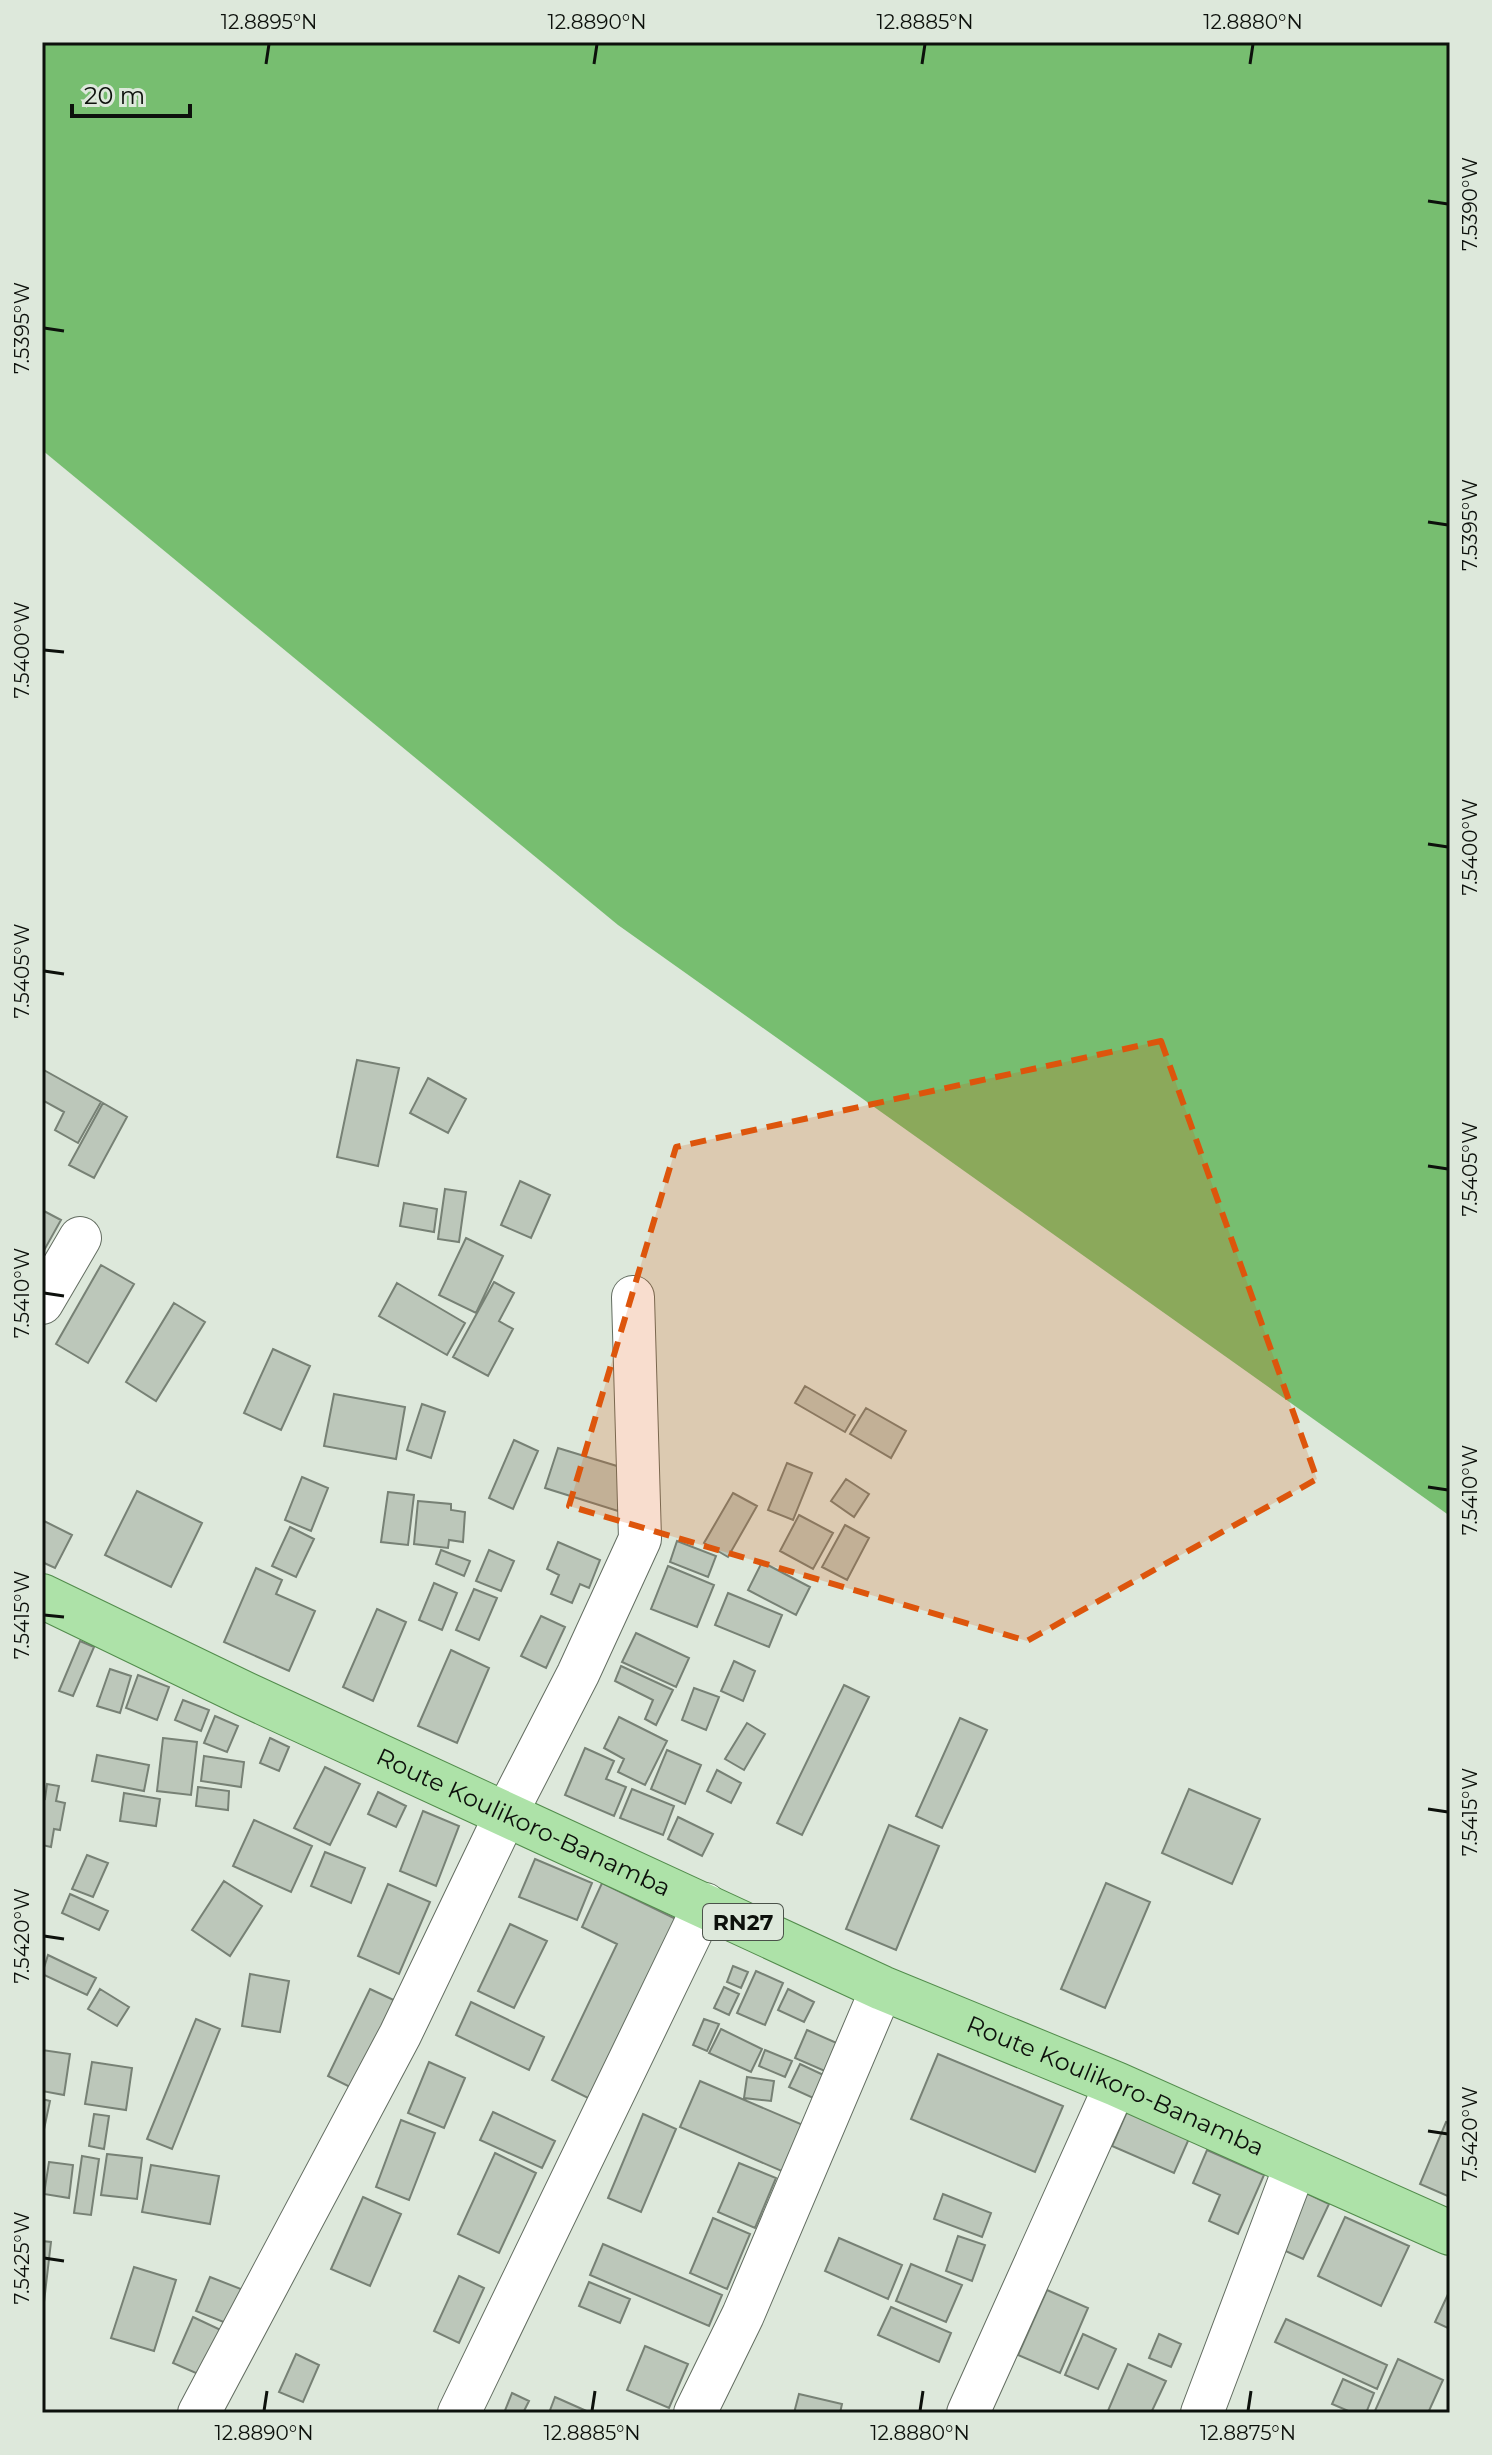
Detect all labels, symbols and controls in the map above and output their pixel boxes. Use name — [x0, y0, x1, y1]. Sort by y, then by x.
text: 12.8895°N — [221, 10, 317, 34]
text: 12.8890°N — [548, 10, 646, 34]
text: 12.8885°N — [876, 10, 974, 34]
text: 12.8880°N — [1203, 10, 1303, 34]
scale bar — [72, 68, 190, 118]
text: 20 m — [84, 81, 145, 110]
text: 7.5390°W — [1458, 157, 1482, 251]
text: 7.5395°W — [10, 282, 34, 374]
text: 7.5395°W — [1458, 479, 1482, 571]
text: 7.5400°W — [10, 601, 34, 699]
text: 7.5400°W — [1458, 798, 1482, 896]
text: 7.5405°W — [10, 924, 34, 1018]
text: 7.5405°W — [1458, 1122, 1482, 1216]
text: 7.5410°W — [10, 1248, 34, 1338]
text: 7.5410°W — [1458, 1445, 1482, 1535]
text: 7.5415°W — [10, 1571, 34, 1659]
street label: Route Koulikoro-Banamba — [372, 1742, 675, 1902]
text: 7.5415°W — [1458, 1768, 1482, 1856]
text: 7.5420°W — [10, 1888, 34, 1984]
road number: RN27 — [703, 1904, 783, 1940]
street label: Route Koulikoro-Banamba — [962, 2009, 1269, 2162]
text: 7.5420°W — [1458, 2086, 1482, 2182]
text: 7.5425°W — [10, 2212, 34, 2305]
text: 12.8890°N — [215, 2421, 313, 2445]
text: 12.8885°N — [543, 2421, 641, 2445]
text: 12.8880°N — [870, 2421, 970, 2445]
text: 12.8875°N — [1200, 2421, 1296, 2445]

